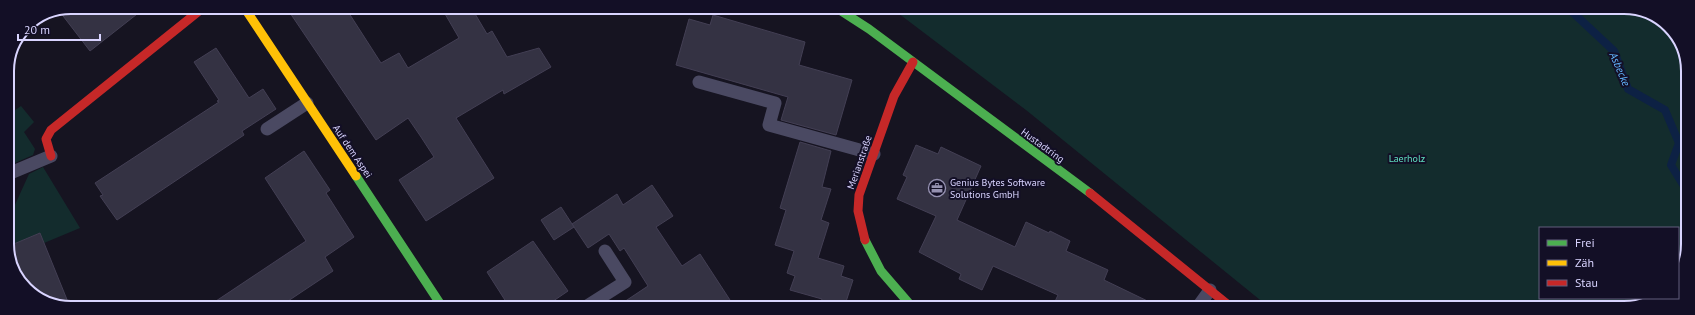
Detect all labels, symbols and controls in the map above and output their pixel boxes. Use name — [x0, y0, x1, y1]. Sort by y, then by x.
scale bar — [18, 16, 100, 42]
text: 20 m — [24, 22, 50, 37]
water label: Asbecke — [1606, 49, 1633, 88]
street label: Auf dem Aspei — [330, 122, 375, 180]
street label: Hustadtring — [1019, 125, 1067, 165]
street label: Merianstraße — [844, 133, 875, 191]
park label: Laerholz — [1389, 152, 1425, 165]
place label: Genius Bytes Software Solutions GmbH — [950, 176, 1045, 201]
office icon: Genius Bytes Software Solutions GmbH — [927, 178, 947, 198]
legend — [1539, 227, 1679, 299]
text: Frei — [1575, 235, 1595, 250]
text: Zäh — [1575, 255, 1594, 270]
text: Stau — [1575, 275, 1598, 290]

